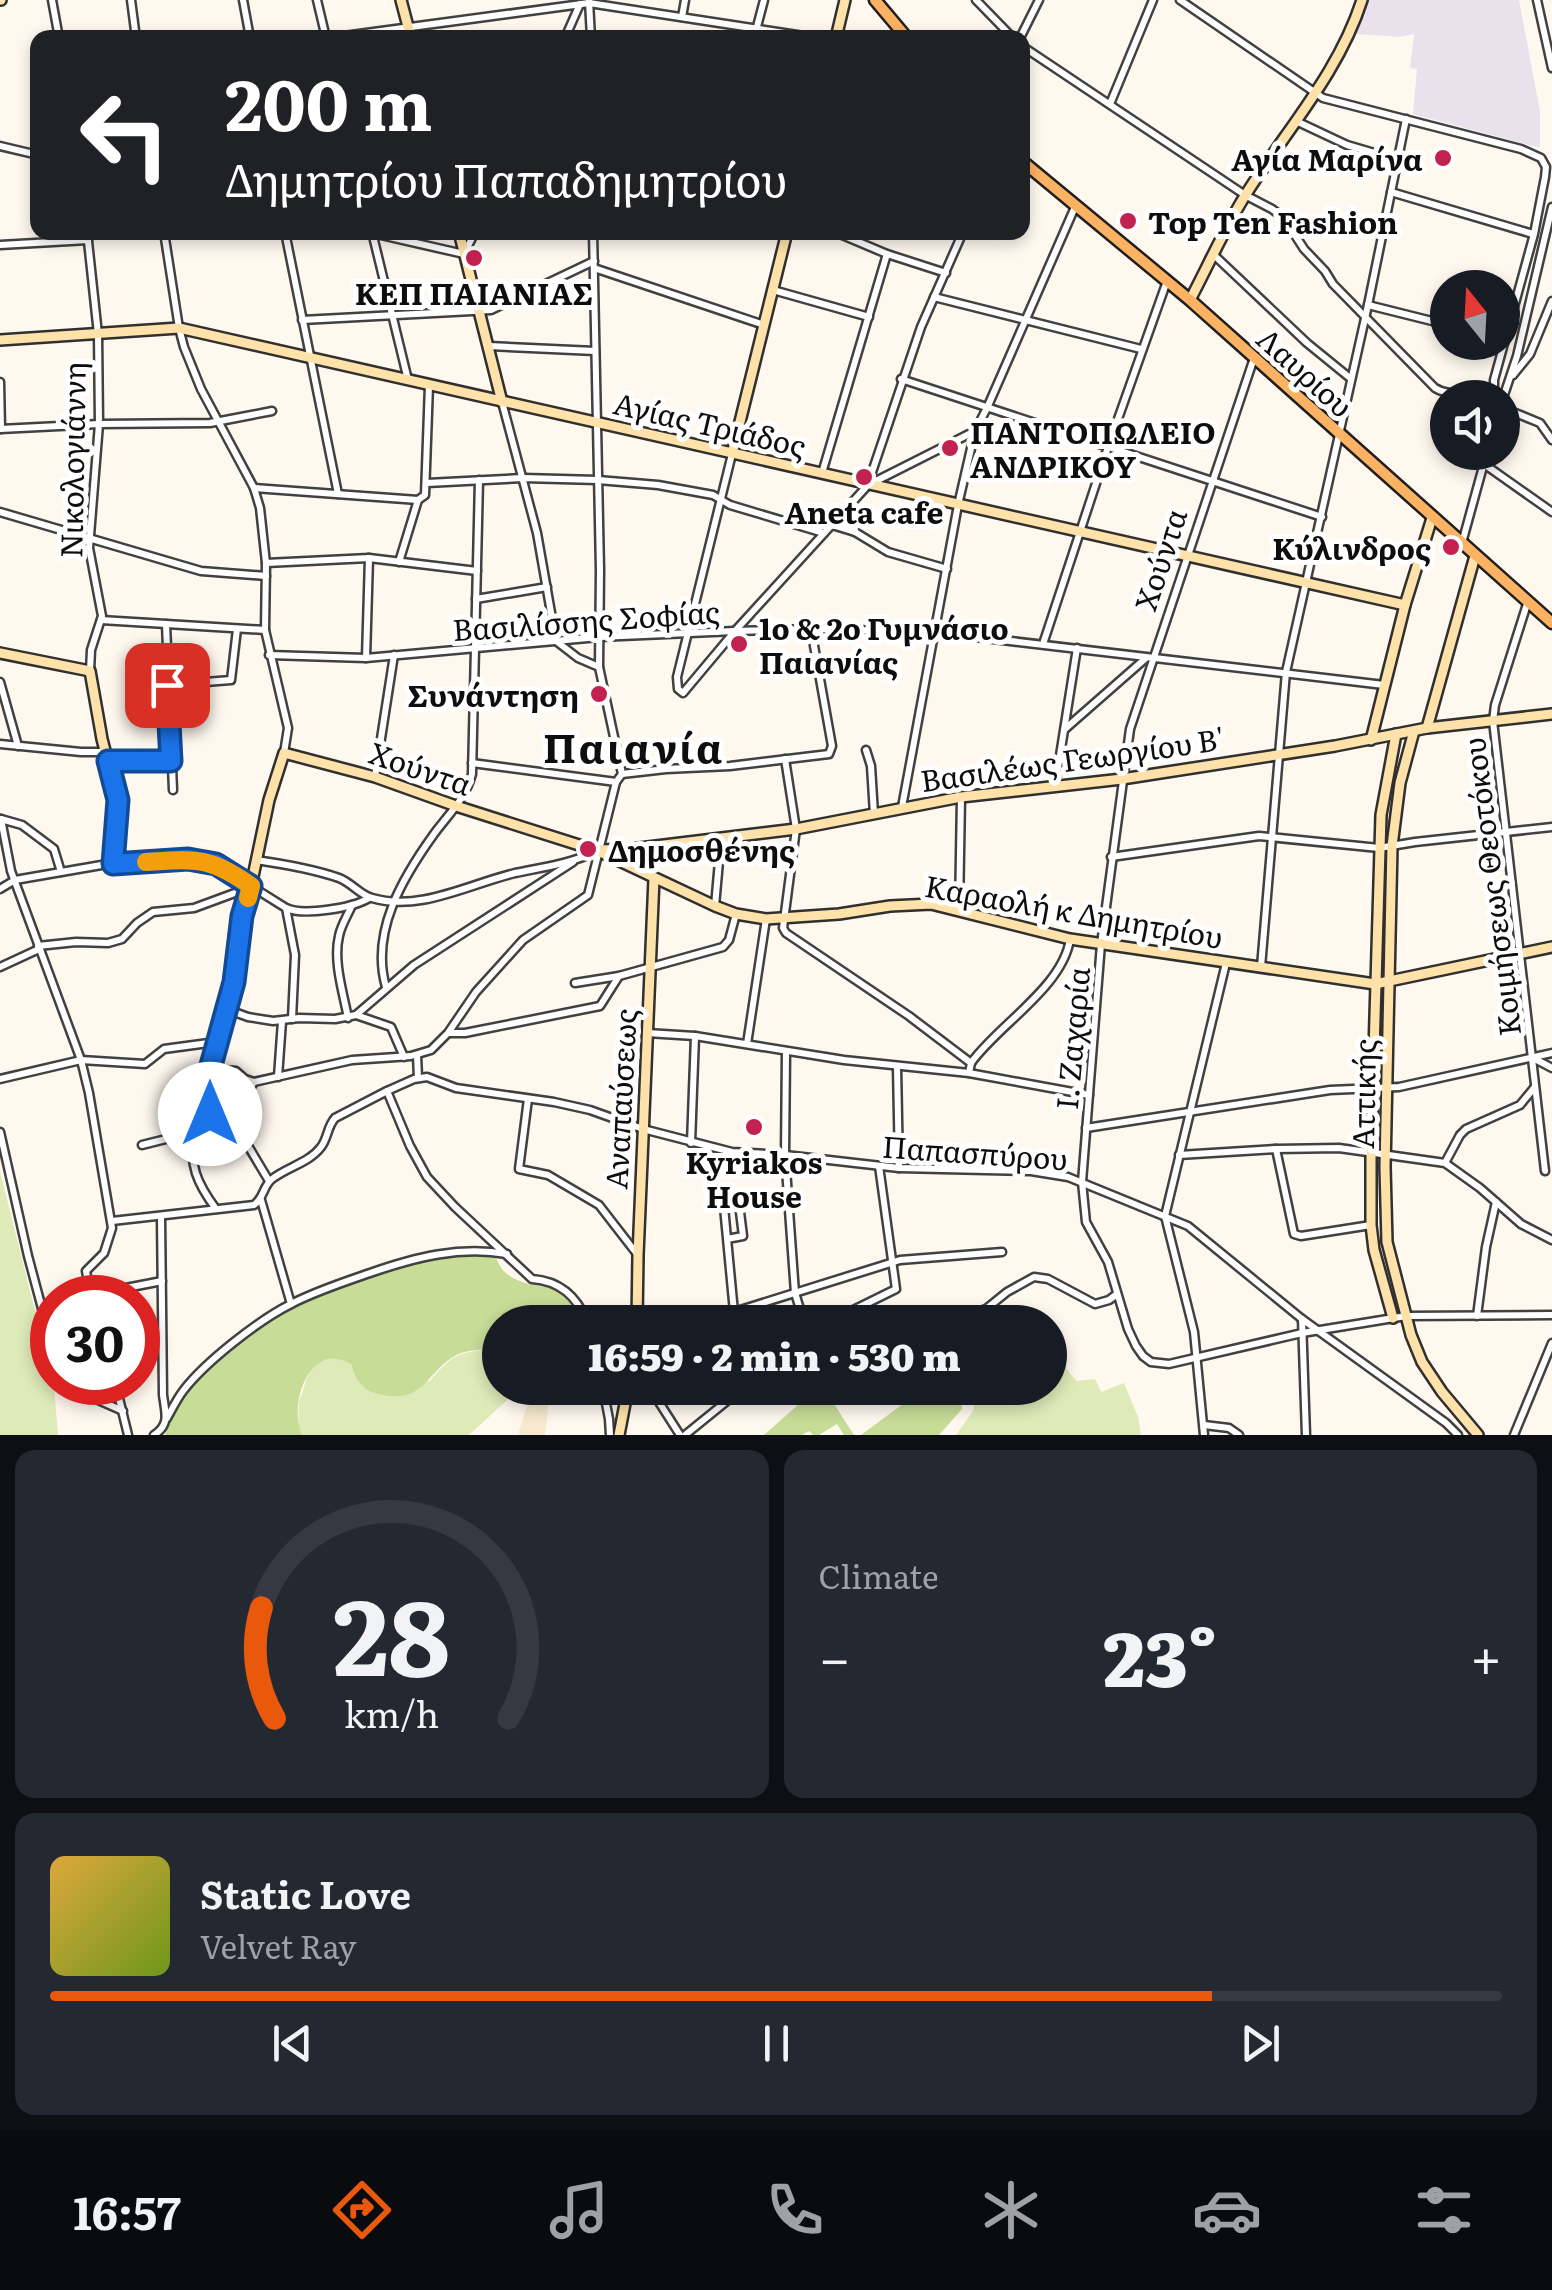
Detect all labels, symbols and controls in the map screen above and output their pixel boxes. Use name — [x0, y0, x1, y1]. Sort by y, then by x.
text: 200 m — [225, 49, 433, 153]
icon: left — [60, 70, 190, 200]
place label: Αγία Μαρίνα — [1231, 136, 1423, 180]
text: Δημητρίου Παπαδημητρίου — [225, 144, 787, 211]
marker: Αγία Μαρίνα — [1432, 147, 1454, 169]
place label: Top Ten Fashion — [1148, 199, 1398, 243]
marker: Top Ten Fashion — [1117, 210, 1139, 232]
marker: ΚΕΠ ΠΑΙΑΝΙΑΣ — [463, 247, 485, 269]
place label: ΚΕΠ ΠΑΙΑΝΙΑΣ — [355, 270, 593, 314]
north arrow — [1430, 270, 1520, 360]
map controls — [1430, 270, 1520, 470]
street label: Λαυρίου — [1248, 316, 1364, 426]
street label: Νικολογιάννη — [47, 362, 95, 558]
street label: Αγίας Τριάδος — [609, 379, 811, 467]
button: sound — [1430, 380, 1520, 470]
place label: ΠΑΝΤΟΠΩΛΕΙΟ ΑΝΔΡΙΚΟΥ — [970, 409, 1215, 487]
marker: ΠΑΝΤΟΠΩΛΕΙΟ ΑΝΔΡΙΚΟΥ — [939, 437, 961, 459]
marker: Aneta cafe — [853, 466, 875, 488]
place label: Aneta cafe — [785, 489, 943, 533]
street label: Χούντα — [1122, 502, 1196, 616]
place label: Κύλινδρος — [1272, 525, 1431, 569]
marker: Κύλινδρος — [1440, 536, 1462, 558]
street label: Βασιλίσσης Σοφίας — [451, 588, 721, 650]
place label: 1ο & 2ο Γυμνάσιο Παιανίας — [759, 605, 1009, 683]
marker: 1ο & 2ο Γυμνάσιο Παιανίας — [728, 633, 750, 655]
pin — [125, 643, 210, 728]
icon: arrive — [140, 658, 195, 713]
place label: Συνάντηση — [407, 672, 579, 716]
marker: Συνάντηση — [588, 683, 610, 705]
street label: Βασιλέως Γεωργίου Β' — [917, 715, 1227, 801]
district label: Παιανία — [543, 716, 725, 775]
street label: Χούντα — [364, 729, 478, 805]
street label: Κοιμήσεως Θεοτόκου — [1450, 735, 1530, 1039]
place label: Δημοσθένης — [608, 827, 795, 871]
marker: Δημοσθένης — [577, 838, 599, 860]
street label: Καραολή κ Δημητρίου — [922, 862, 1226, 958]
street label: Ι. Ζαχαρία — [1043, 965, 1099, 1111]
street label: Αναπαύσεως — [592, 1007, 646, 1191]
street label: Αττικής — [1339, 1039, 1385, 1149]
position arrow — [158, 1062, 262, 1166]
marker: Kyriakos House — [743, 1116, 765, 1138]
street label: Παπασπύρου — [881, 1123, 1069, 1179]
place label: Kyriakos House — [685, 1139, 823, 1217]
speed limit sign: 30 — [30, 1275, 160, 1405]
text: 16:59 · 2 min · 530 m — [588, 1326, 961, 1383]
text: Climate — [819, 1551, 939, 1599]
text: 28 — [333, 1554, 450, 1708]
text: 23° — [1103, 1599, 1217, 1710]
text: − — [819, 1614, 851, 1696]
text: + — [1470, 1614, 1502, 1696]
text: km/h — [344, 1686, 439, 1739]
text: Static Love — [200, 1864, 411, 1921]
text: Velvet Ray — [200, 1921, 356, 1969]
icon: previous — [265, 2016, 320, 2071]
icon: pause — [749, 2016, 804, 2071]
icon: next — [1233, 2016, 1288, 2071]
icon: directions — [327, 2175, 397, 2245]
icon: music — [544, 2175, 614, 2245]
icon: phone — [760, 2175, 830, 2245]
icon: climate — [976, 2175, 1046, 2245]
icon: car — [1192, 2175, 1262, 2245]
icon: filters — [1409, 2175, 1479, 2245]
text: 16:57 — [73, 2177, 181, 2244]

